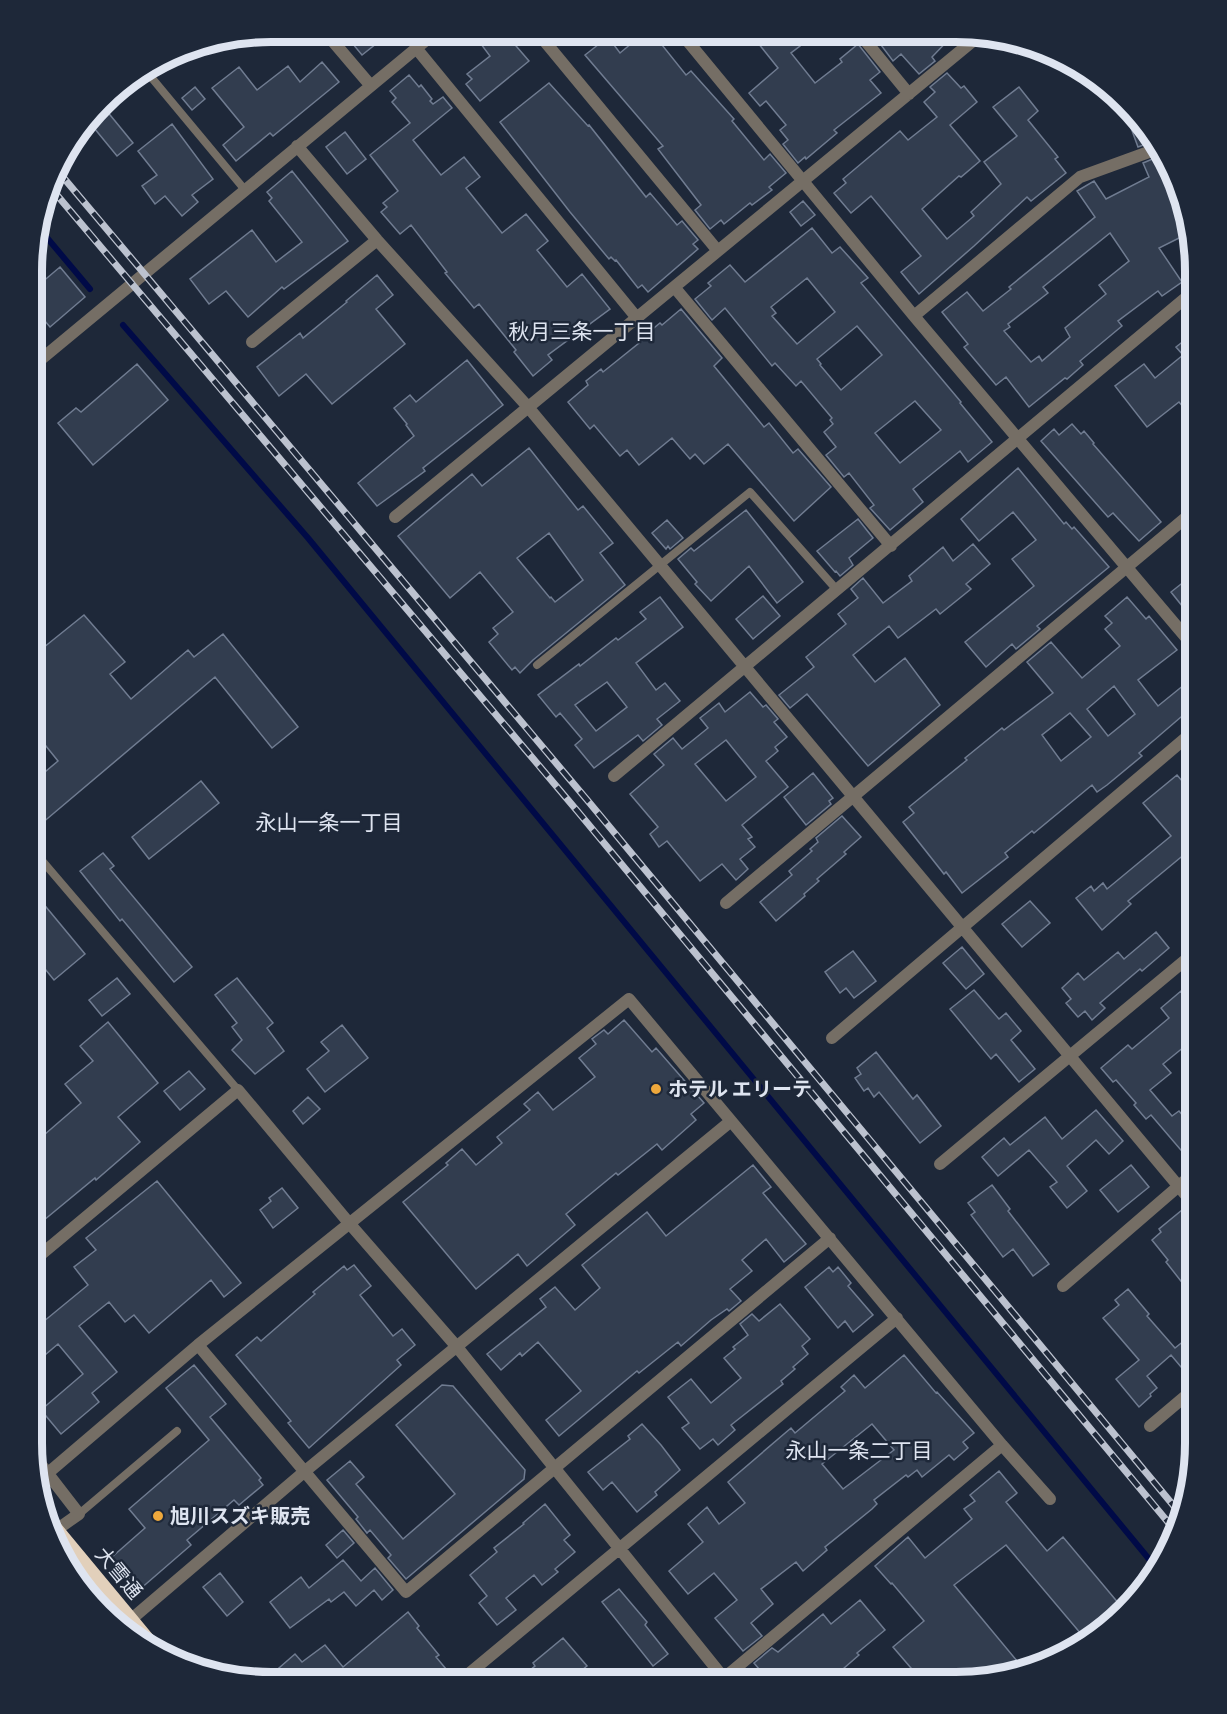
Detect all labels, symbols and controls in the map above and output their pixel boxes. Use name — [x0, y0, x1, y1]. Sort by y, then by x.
district label: 秋月三条一丁目 — [509, 317, 656, 347]
district label: 永山一条一丁目 — [256, 808, 403, 838]
place label: ホテル エリーテ — [668, 1076, 812, 1104]
marker: ホテル エリーテ — [649, 1082, 663, 1096]
district label: 永山一条二丁目 — [786, 1436, 933, 1466]
place label: 旭川スズキ販売 — [170, 1503, 310, 1531]
marker: 旭川スズキ販売 — [151, 1509, 165, 1523]
street label: 大雪通 — [88, 1542, 148, 1606]

